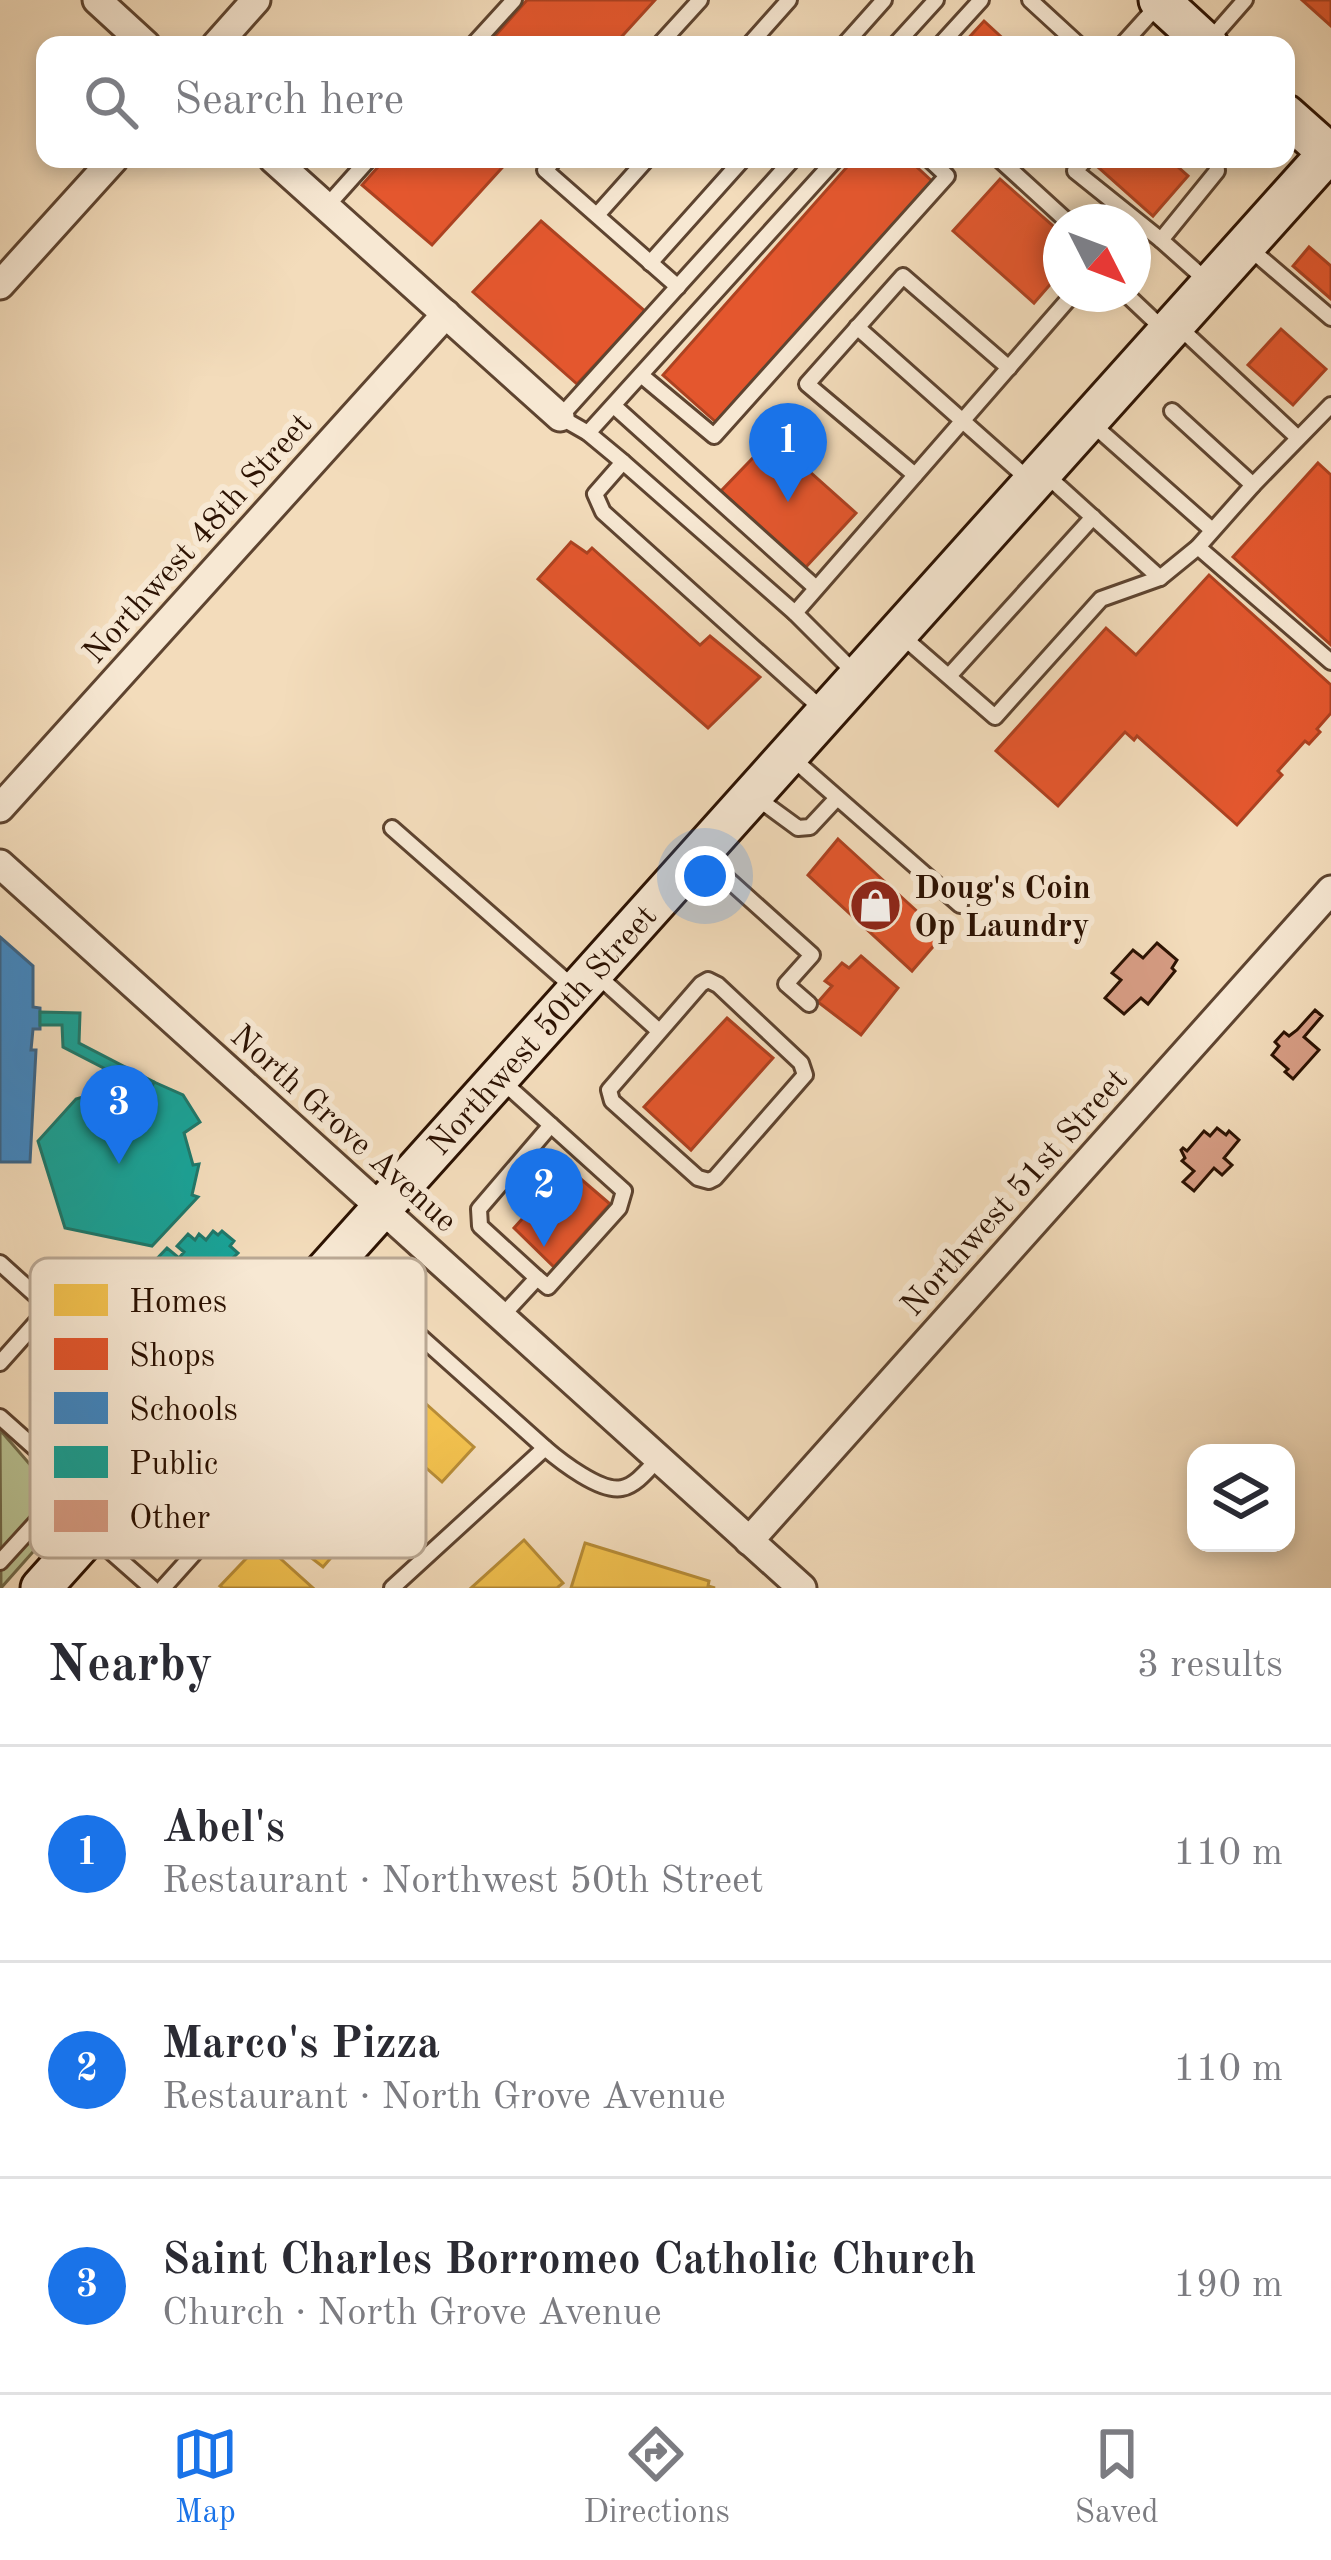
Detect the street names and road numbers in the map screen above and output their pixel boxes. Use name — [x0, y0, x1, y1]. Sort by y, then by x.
street label: Northwest 48th Street — [78, 408, 319, 671]
street label: Northwest 50th Street — [423, 900, 664, 1163]
street label: North Grove Avenue — [223, 1020, 462, 1239]
street label: Northwest 51st Street — [896, 1063, 1135, 1323]

